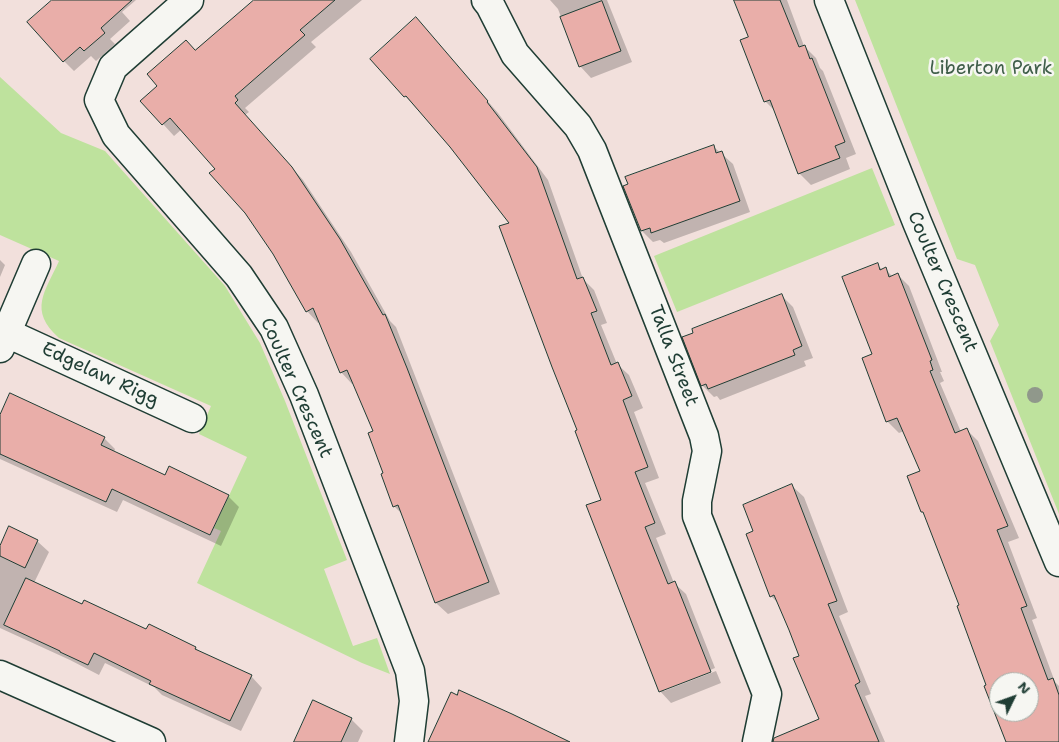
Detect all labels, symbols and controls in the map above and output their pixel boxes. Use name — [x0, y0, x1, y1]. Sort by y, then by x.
park label: Liberton Park — [929, 58, 1053, 80]
street label: Coulter Crescent — [902, 208, 982, 356]
street label: Talla Street — [643, 302, 703, 410]
street label: Coulter Crescent — [255, 314, 337, 462]
street label: Edgelaw Rigg — [38, 338, 162, 412]
north arrow — [989, 672, 1039, 722]
text: N — [1014, 677, 1035, 698]

